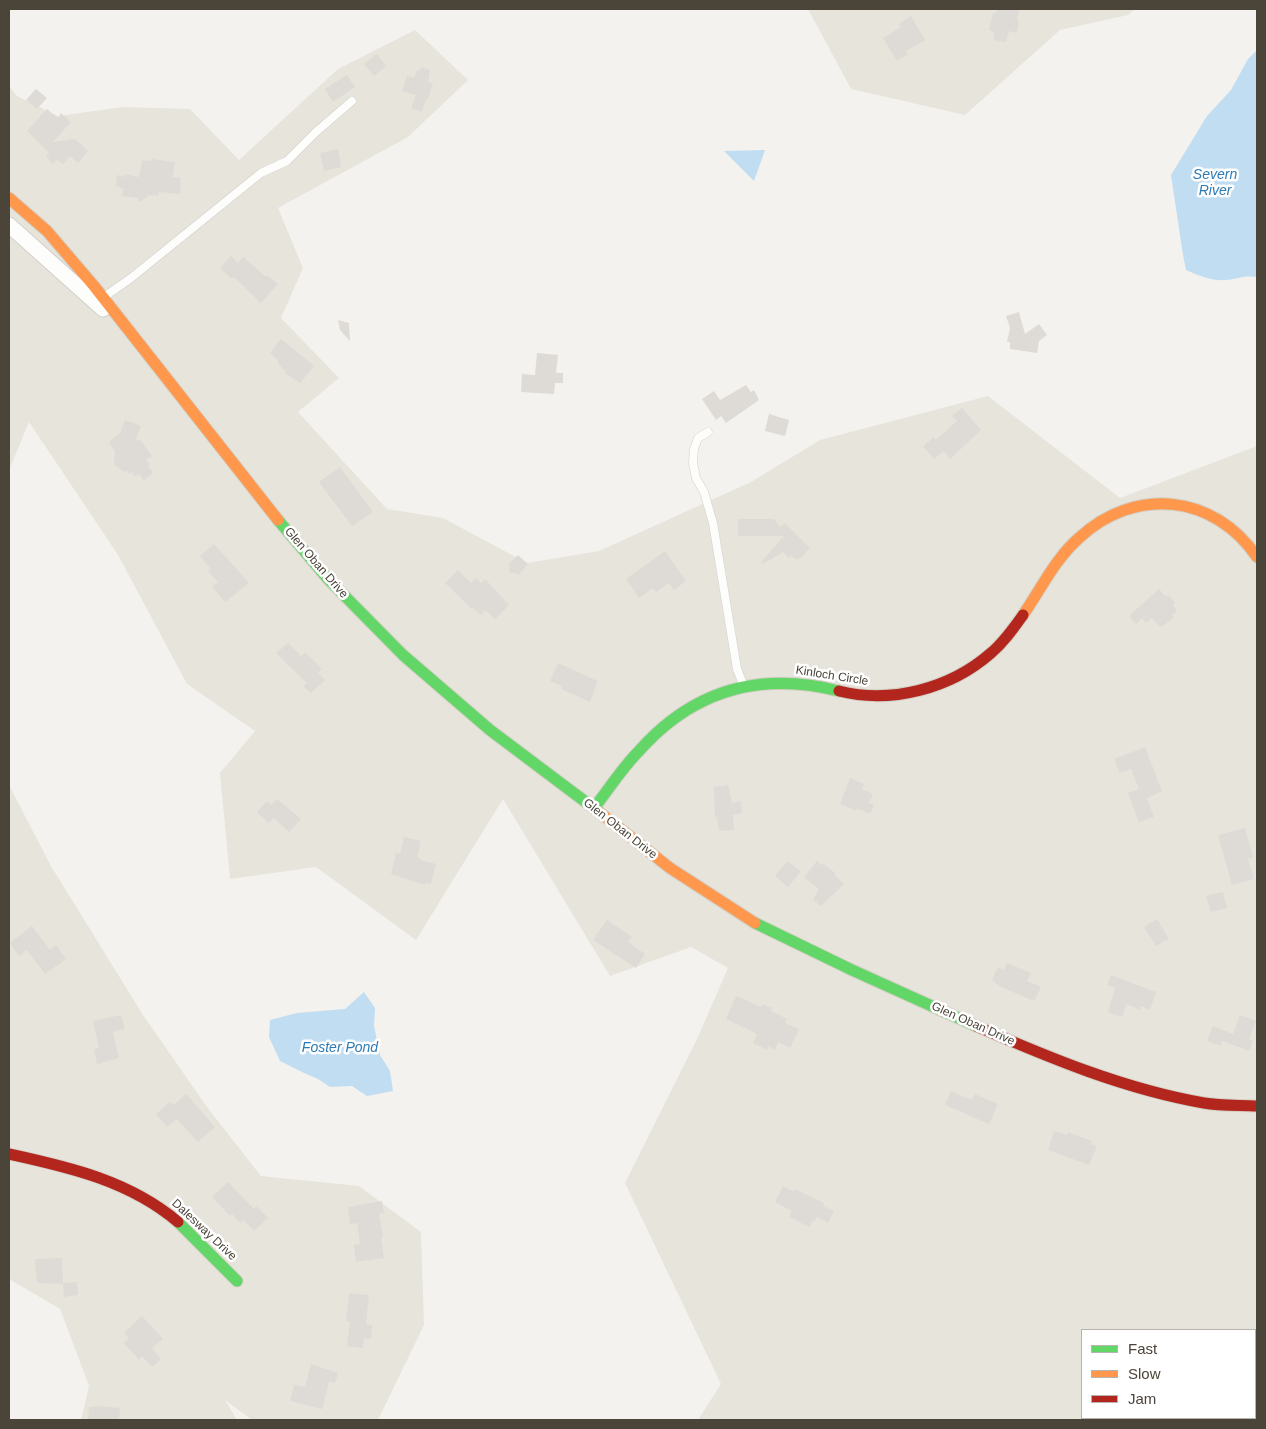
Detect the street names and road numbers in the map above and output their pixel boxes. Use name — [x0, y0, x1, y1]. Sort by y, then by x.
street label: Glen Oban Drive — [281, 525, 351, 601]
street label: Kinloch Circle — [795, 663, 869, 689]
street label: Glen Oban Drive — [580, 796, 660, 862]
street label: Glen Oban Drive — [929, 999, 1017, 1049]
street label: Dalesway Drive — [169, 1196, 239, 1264]

